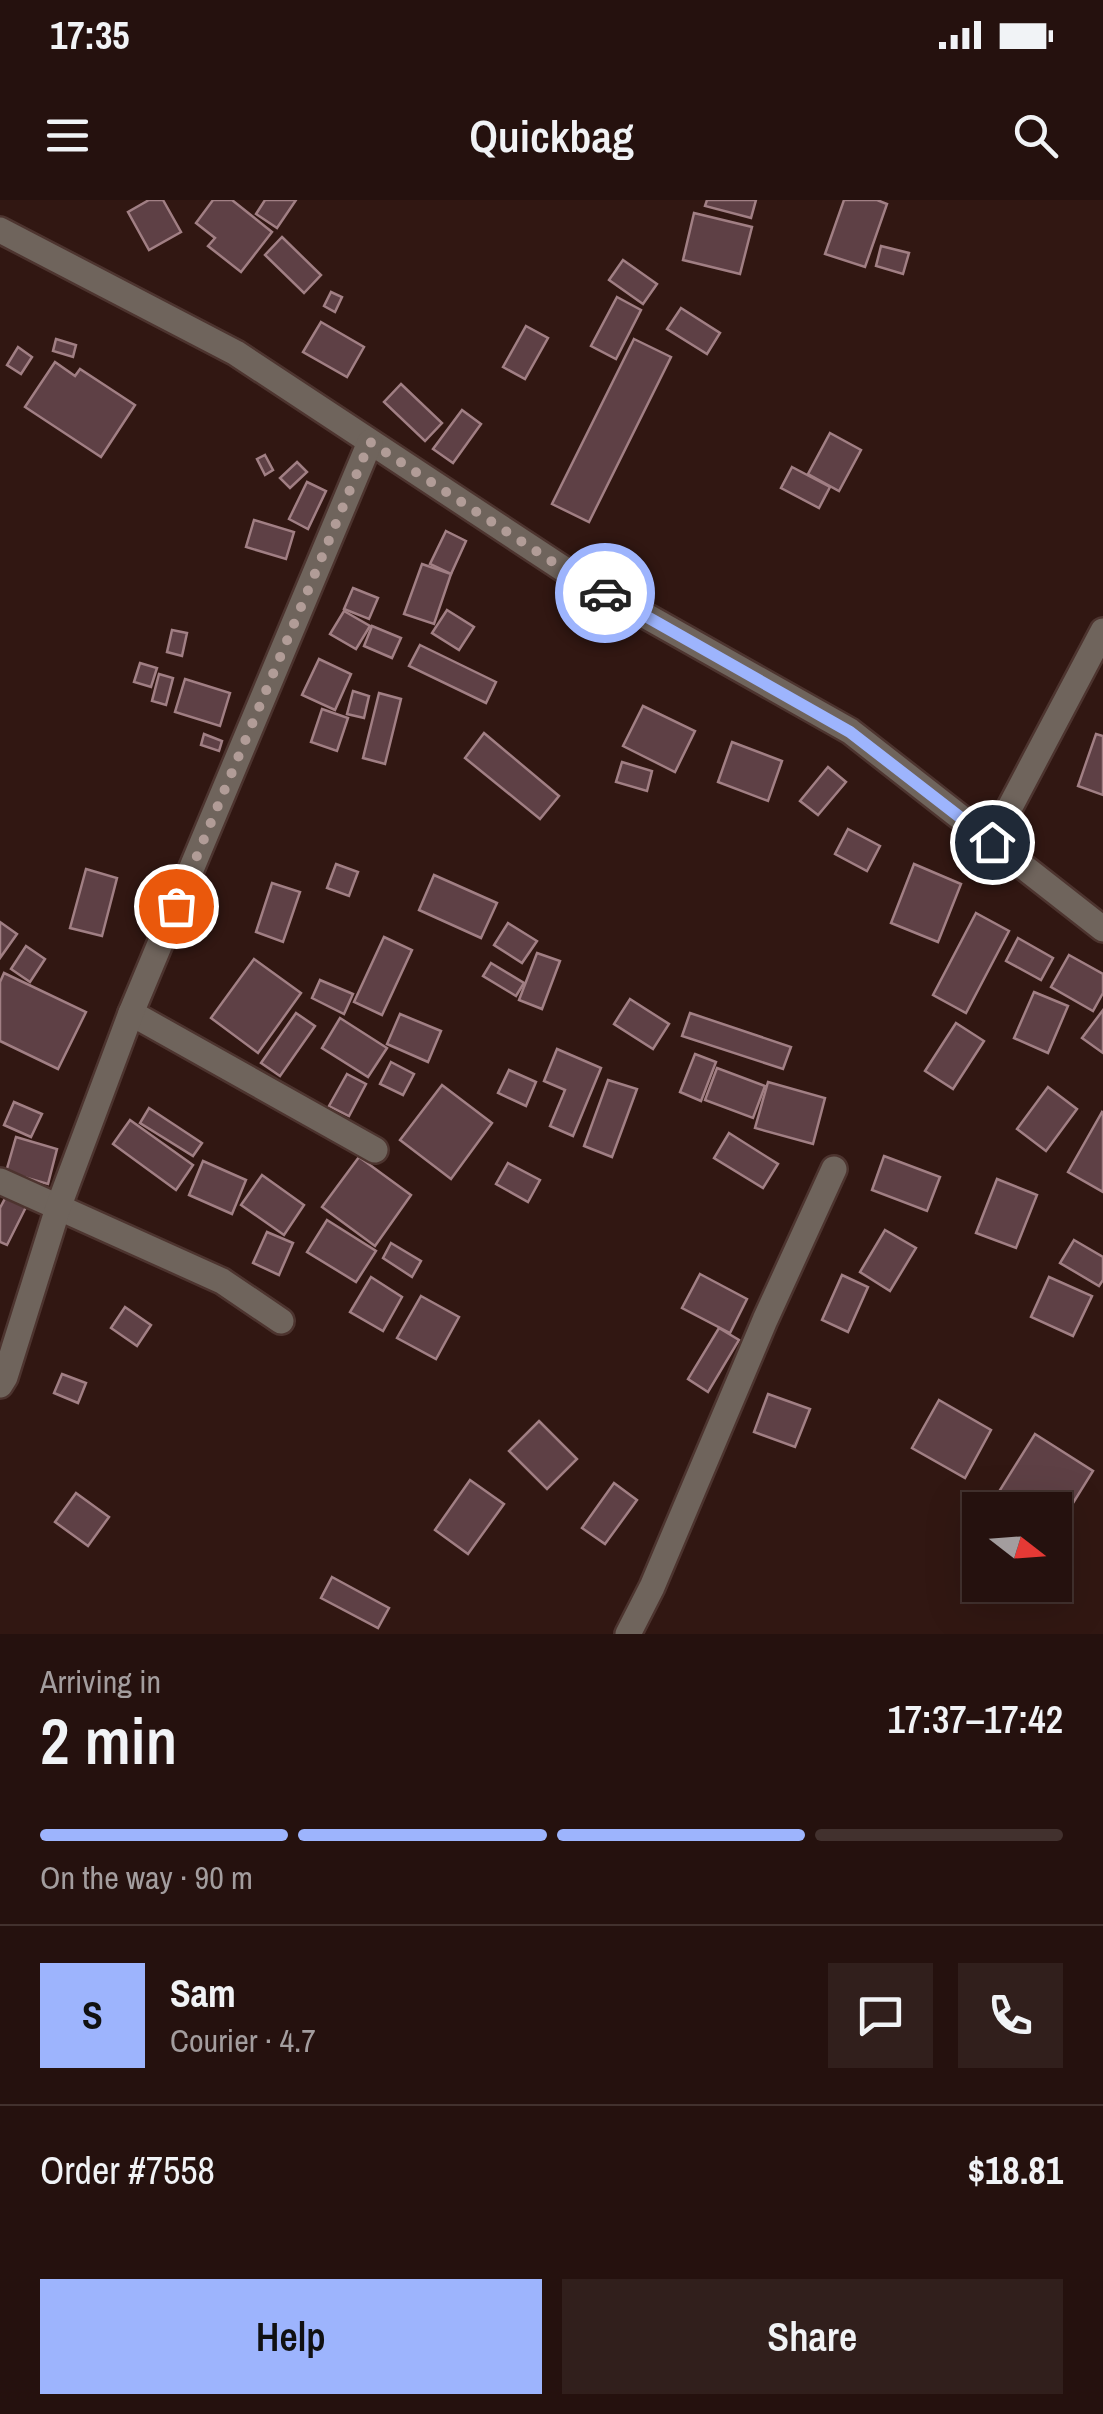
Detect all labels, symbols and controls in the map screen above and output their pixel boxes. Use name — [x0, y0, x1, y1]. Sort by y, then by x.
text: 17:35 — [50, 10, 130, 61]
text: Quickbag — [469, 105, 634, 166]
icon: menu — [40, 108, 95, 163]
icon: search — [1008, 108, 1063, 163]
courier — [555, 543, 655, 643]
icon: car — [578, 566, 633, 621]
pin — [950, 800, 1035, 885]
icon: home — [965, 815, 1020, 870]
pin — [134, 864, 219, 949]
icon: bag — [149, 879, 204, 934]
north arrow — [962, 1492, 1072, 1602]
map controls — [962, 1492, 1072, 1602]
text: Arriving in — [40, 1660, 161, 1703]
text: 17:37–17:42 — [887, 1694, 1063, 1745]
text: 2 min — [40, 1697, 177, 1784]
text: On the way · 90 m — [40, 1856, 253, 1899]
button: chat — [828, 1963, 933, 2068]
button: phone — [958, 1963, 1063, 2068]
text: Sam — [170, 1968, 236, 2019]
text: S — [82, 1990, 103, 2041]
text: Courier · 4.7 — [170, 2019, 316, 2062]
text: Order #7558 — [40, 2145, 215, 2196]
text: $18.81 — [968, 2145, 1063, 2196]
button: Help — [40, 2279, 542, 2394]
button: Share — [562, 2279, 1063, 2394]

